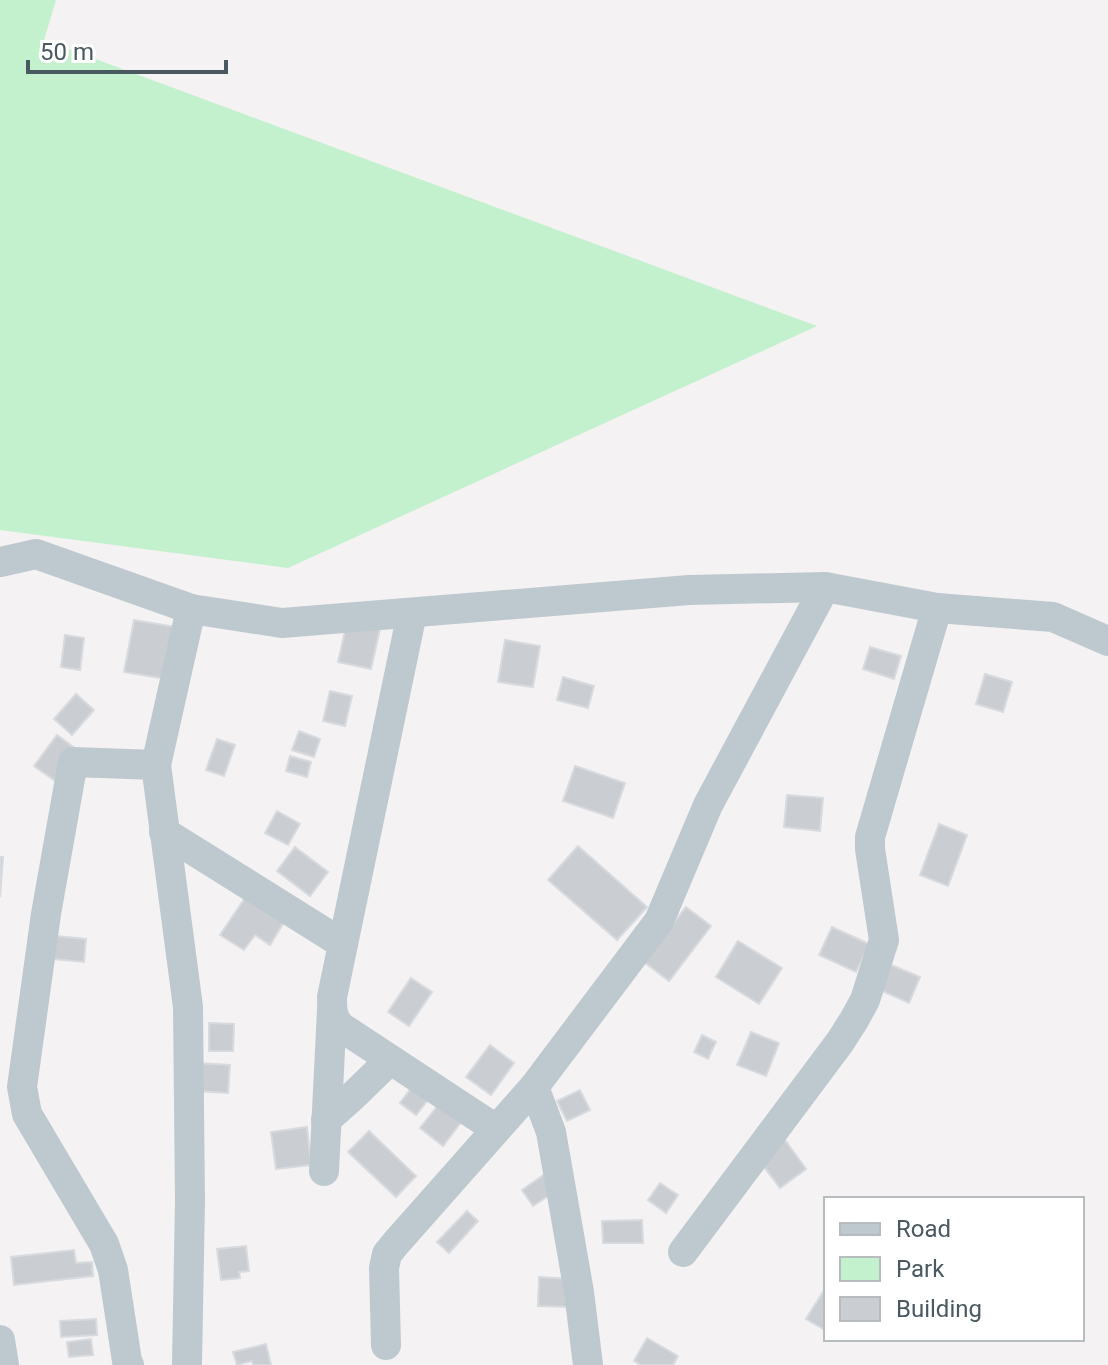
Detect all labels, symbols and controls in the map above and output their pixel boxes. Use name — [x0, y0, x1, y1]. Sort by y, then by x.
scale bar — [28, 24, 226, 74]
text: 50 m — [40, 38, 94, 66]
legend — [824, 1197, 1084, 1341]
text: Road — [896, 1215, 951, 1243]
text: Park — [896, 1255, 945, 1283]
text: Building — [896, 1295, 982, 1323]

